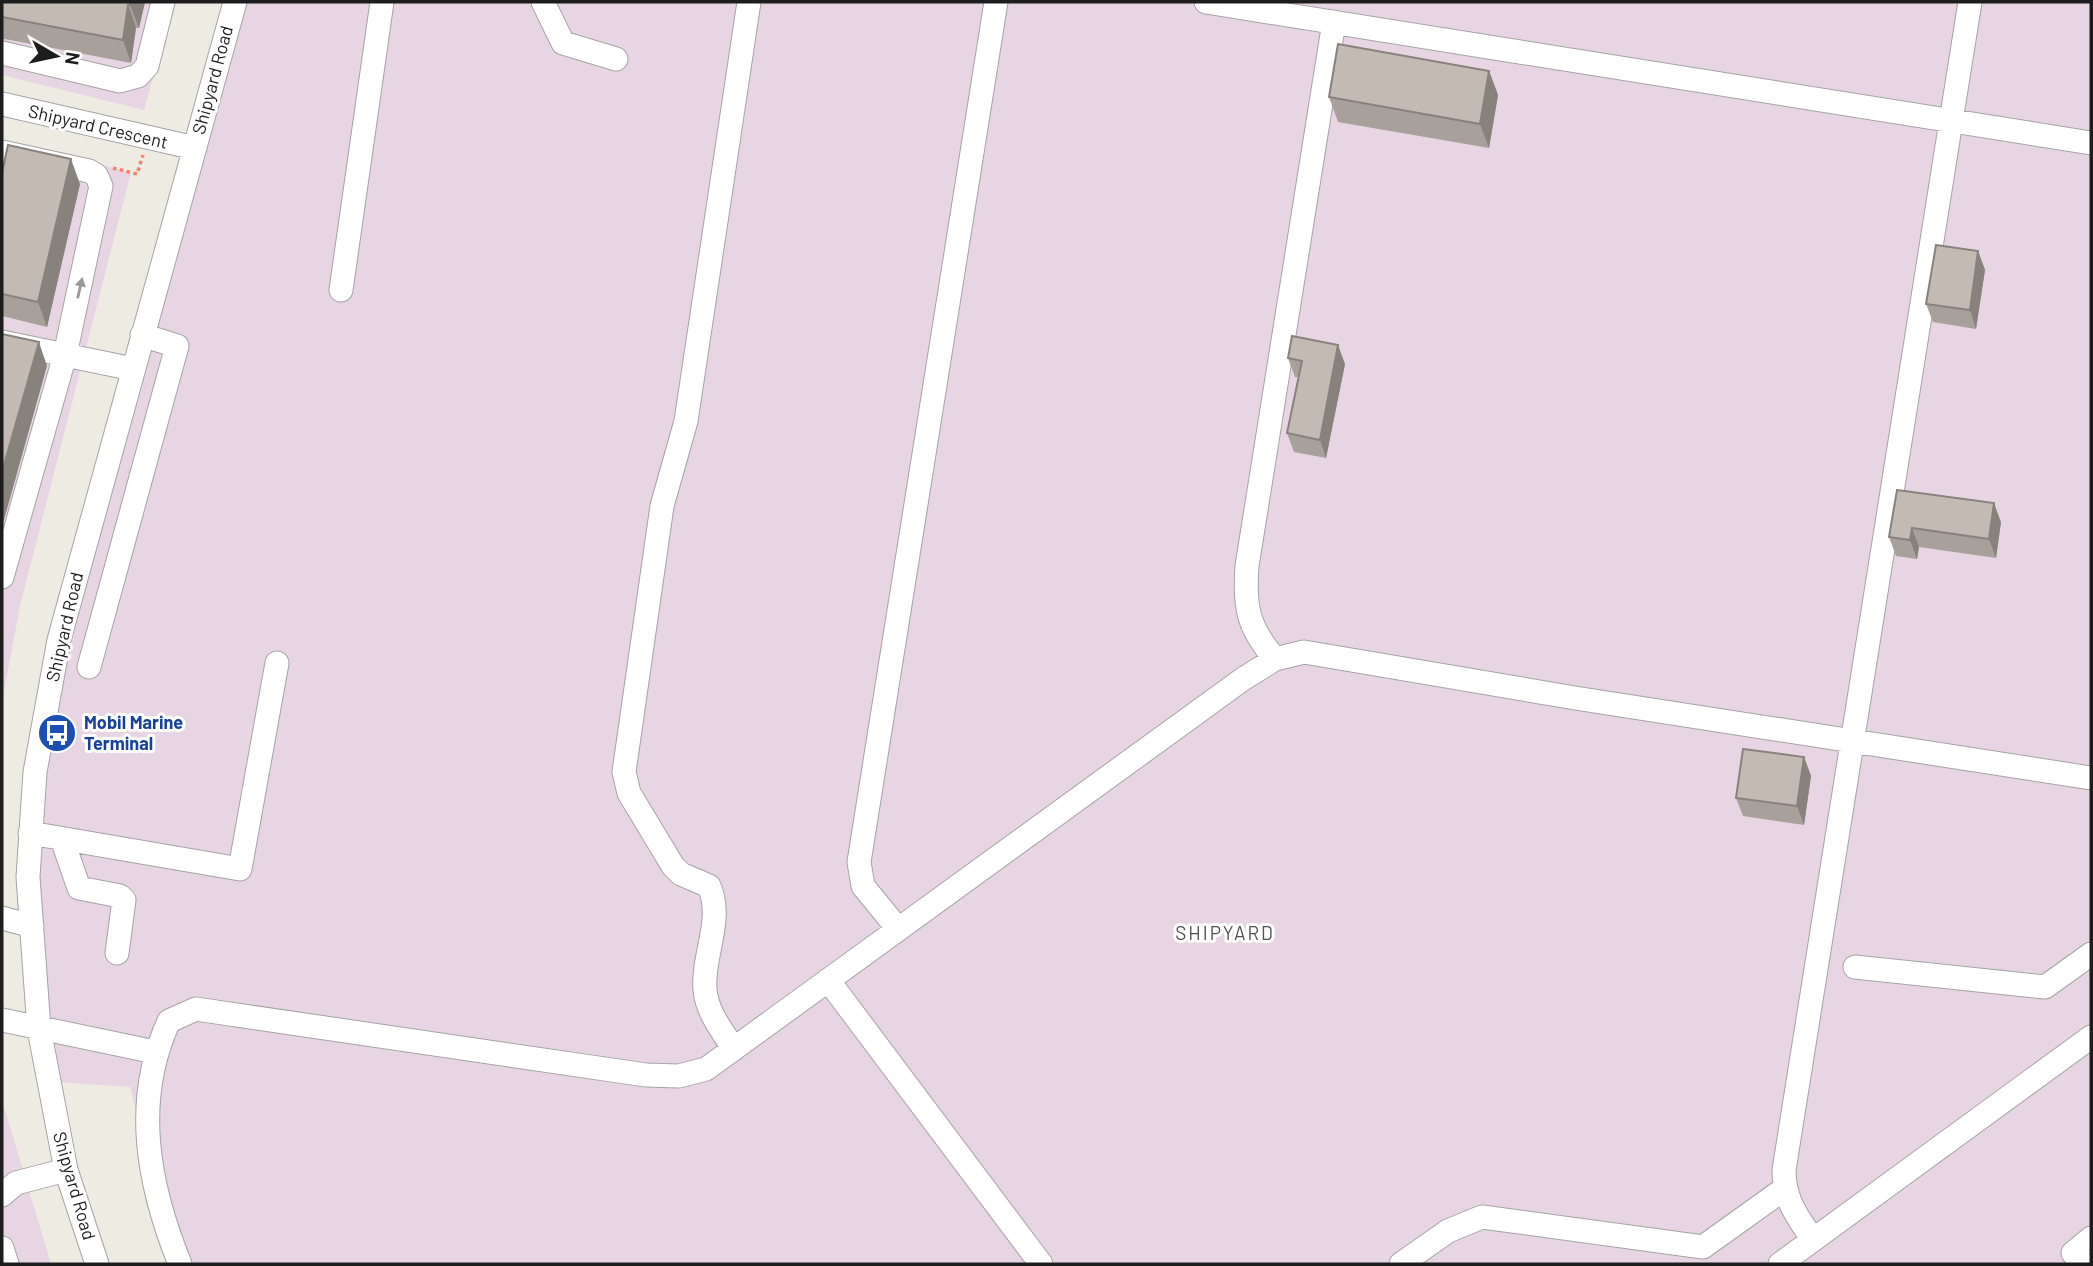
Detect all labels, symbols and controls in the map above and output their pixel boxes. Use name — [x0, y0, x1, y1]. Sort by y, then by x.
north arrow — [21, 21, 91, 91]
street label: Shipyard Road — [187, 23, 237, 136]
text: N — [61, 51, 86, 67]
street label: Shipyard Crescent — [26, 99, 170, 153]
one-way arrow — [75, 277, 86, 299]
street label: Shipyard Road — [41, 570, 87, 684]
place label: Mobil Marine Terminal — [84, 711, 183, 754]
bus stop icon: Mobil Marine Terminal — [36, 712, 78, 754]
district label: SHIPYARD — [1175, 921, 1275, 944]
street label: Shipyard Road — [49, 1129, 101, 1242]

